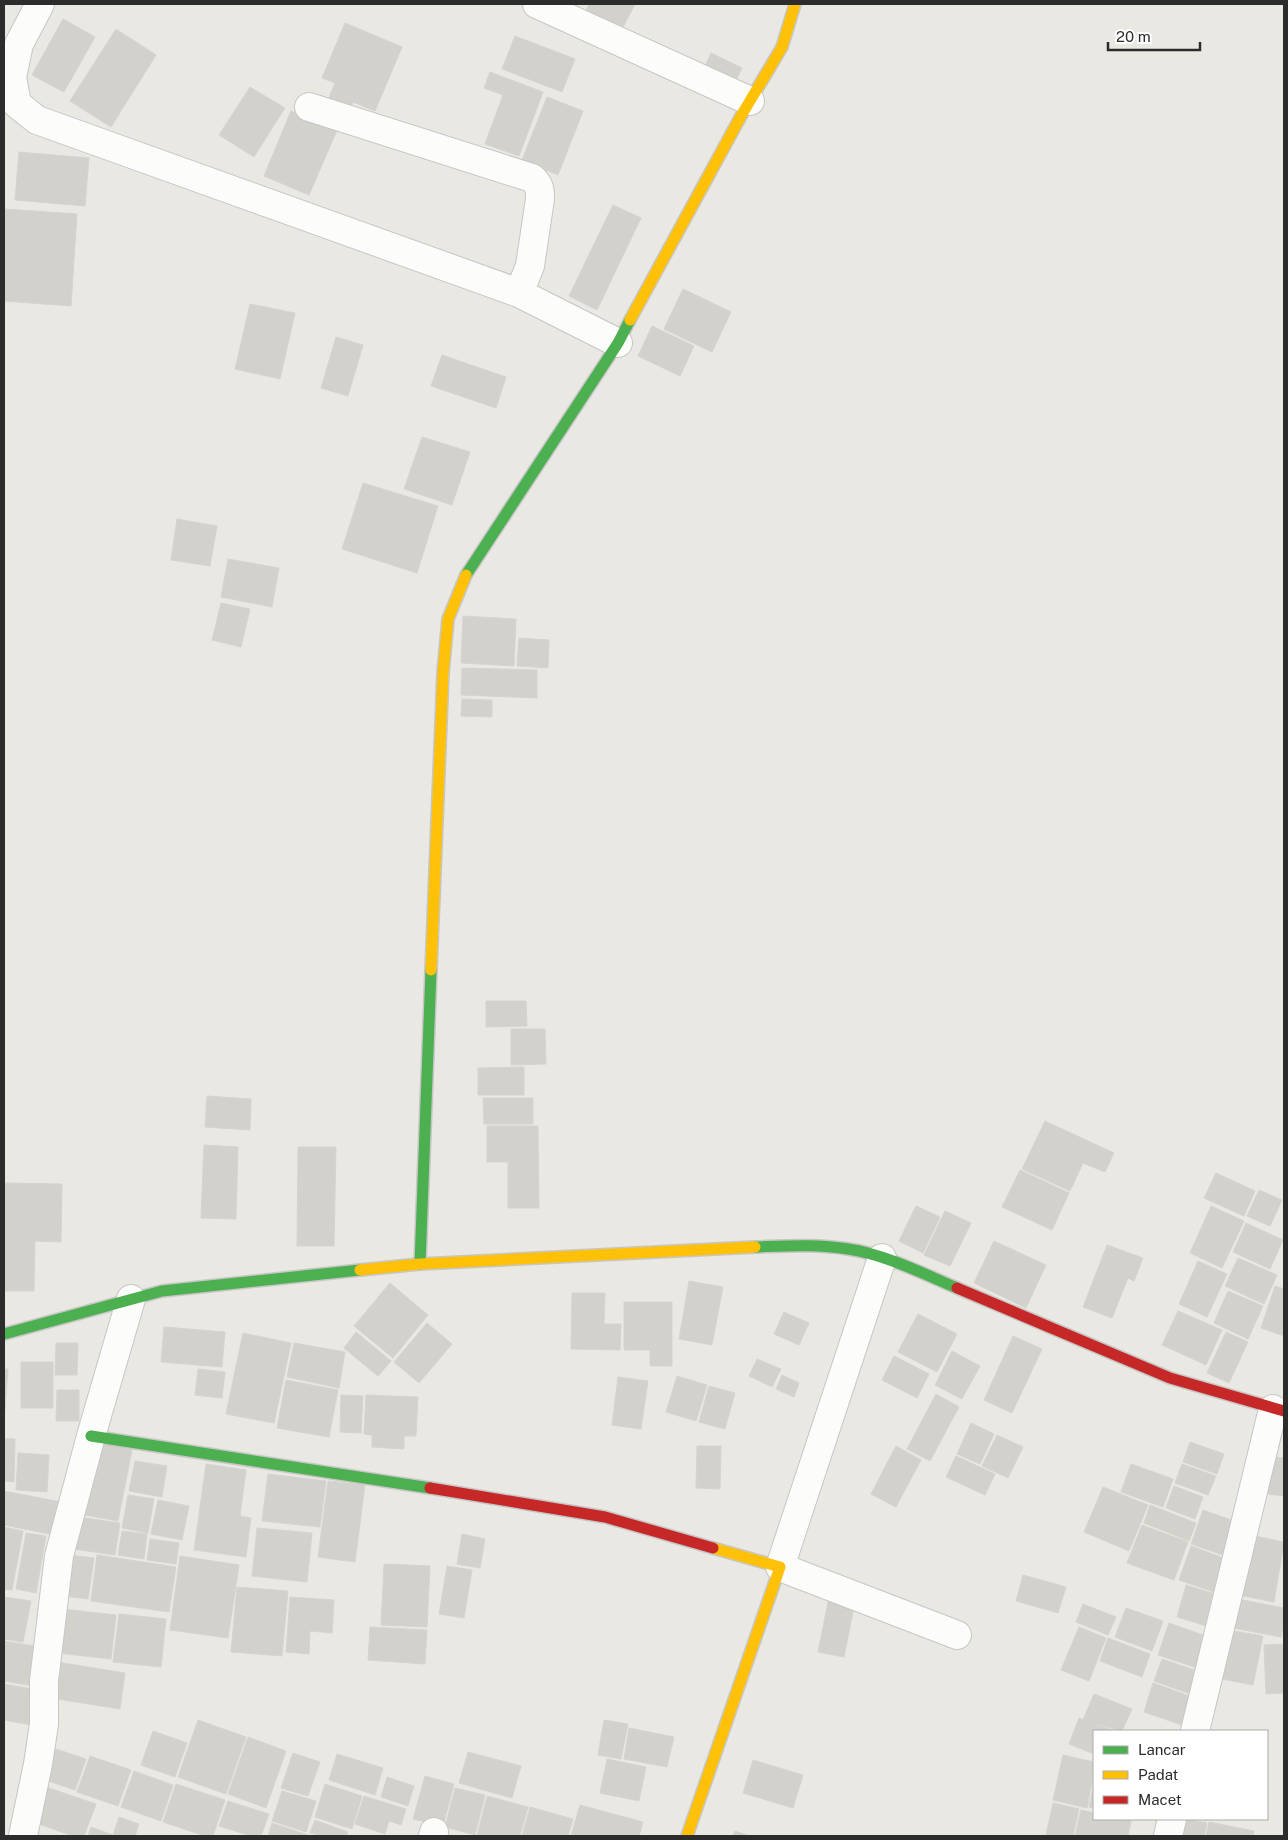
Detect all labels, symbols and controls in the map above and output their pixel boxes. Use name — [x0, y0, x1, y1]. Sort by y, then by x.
scale bar — [1108, 20, 1200, 52]
text: 20 m — [1116, 28, 1151, 45]
legend — [1093, 1730, 1268, 1820]
text: Lancar — [1138, 1741, 1186, 1758]
text: Padat — [1138, 1766, 1179, 1783]
text: Macet — [1138, 1791, 1182, 1808]

